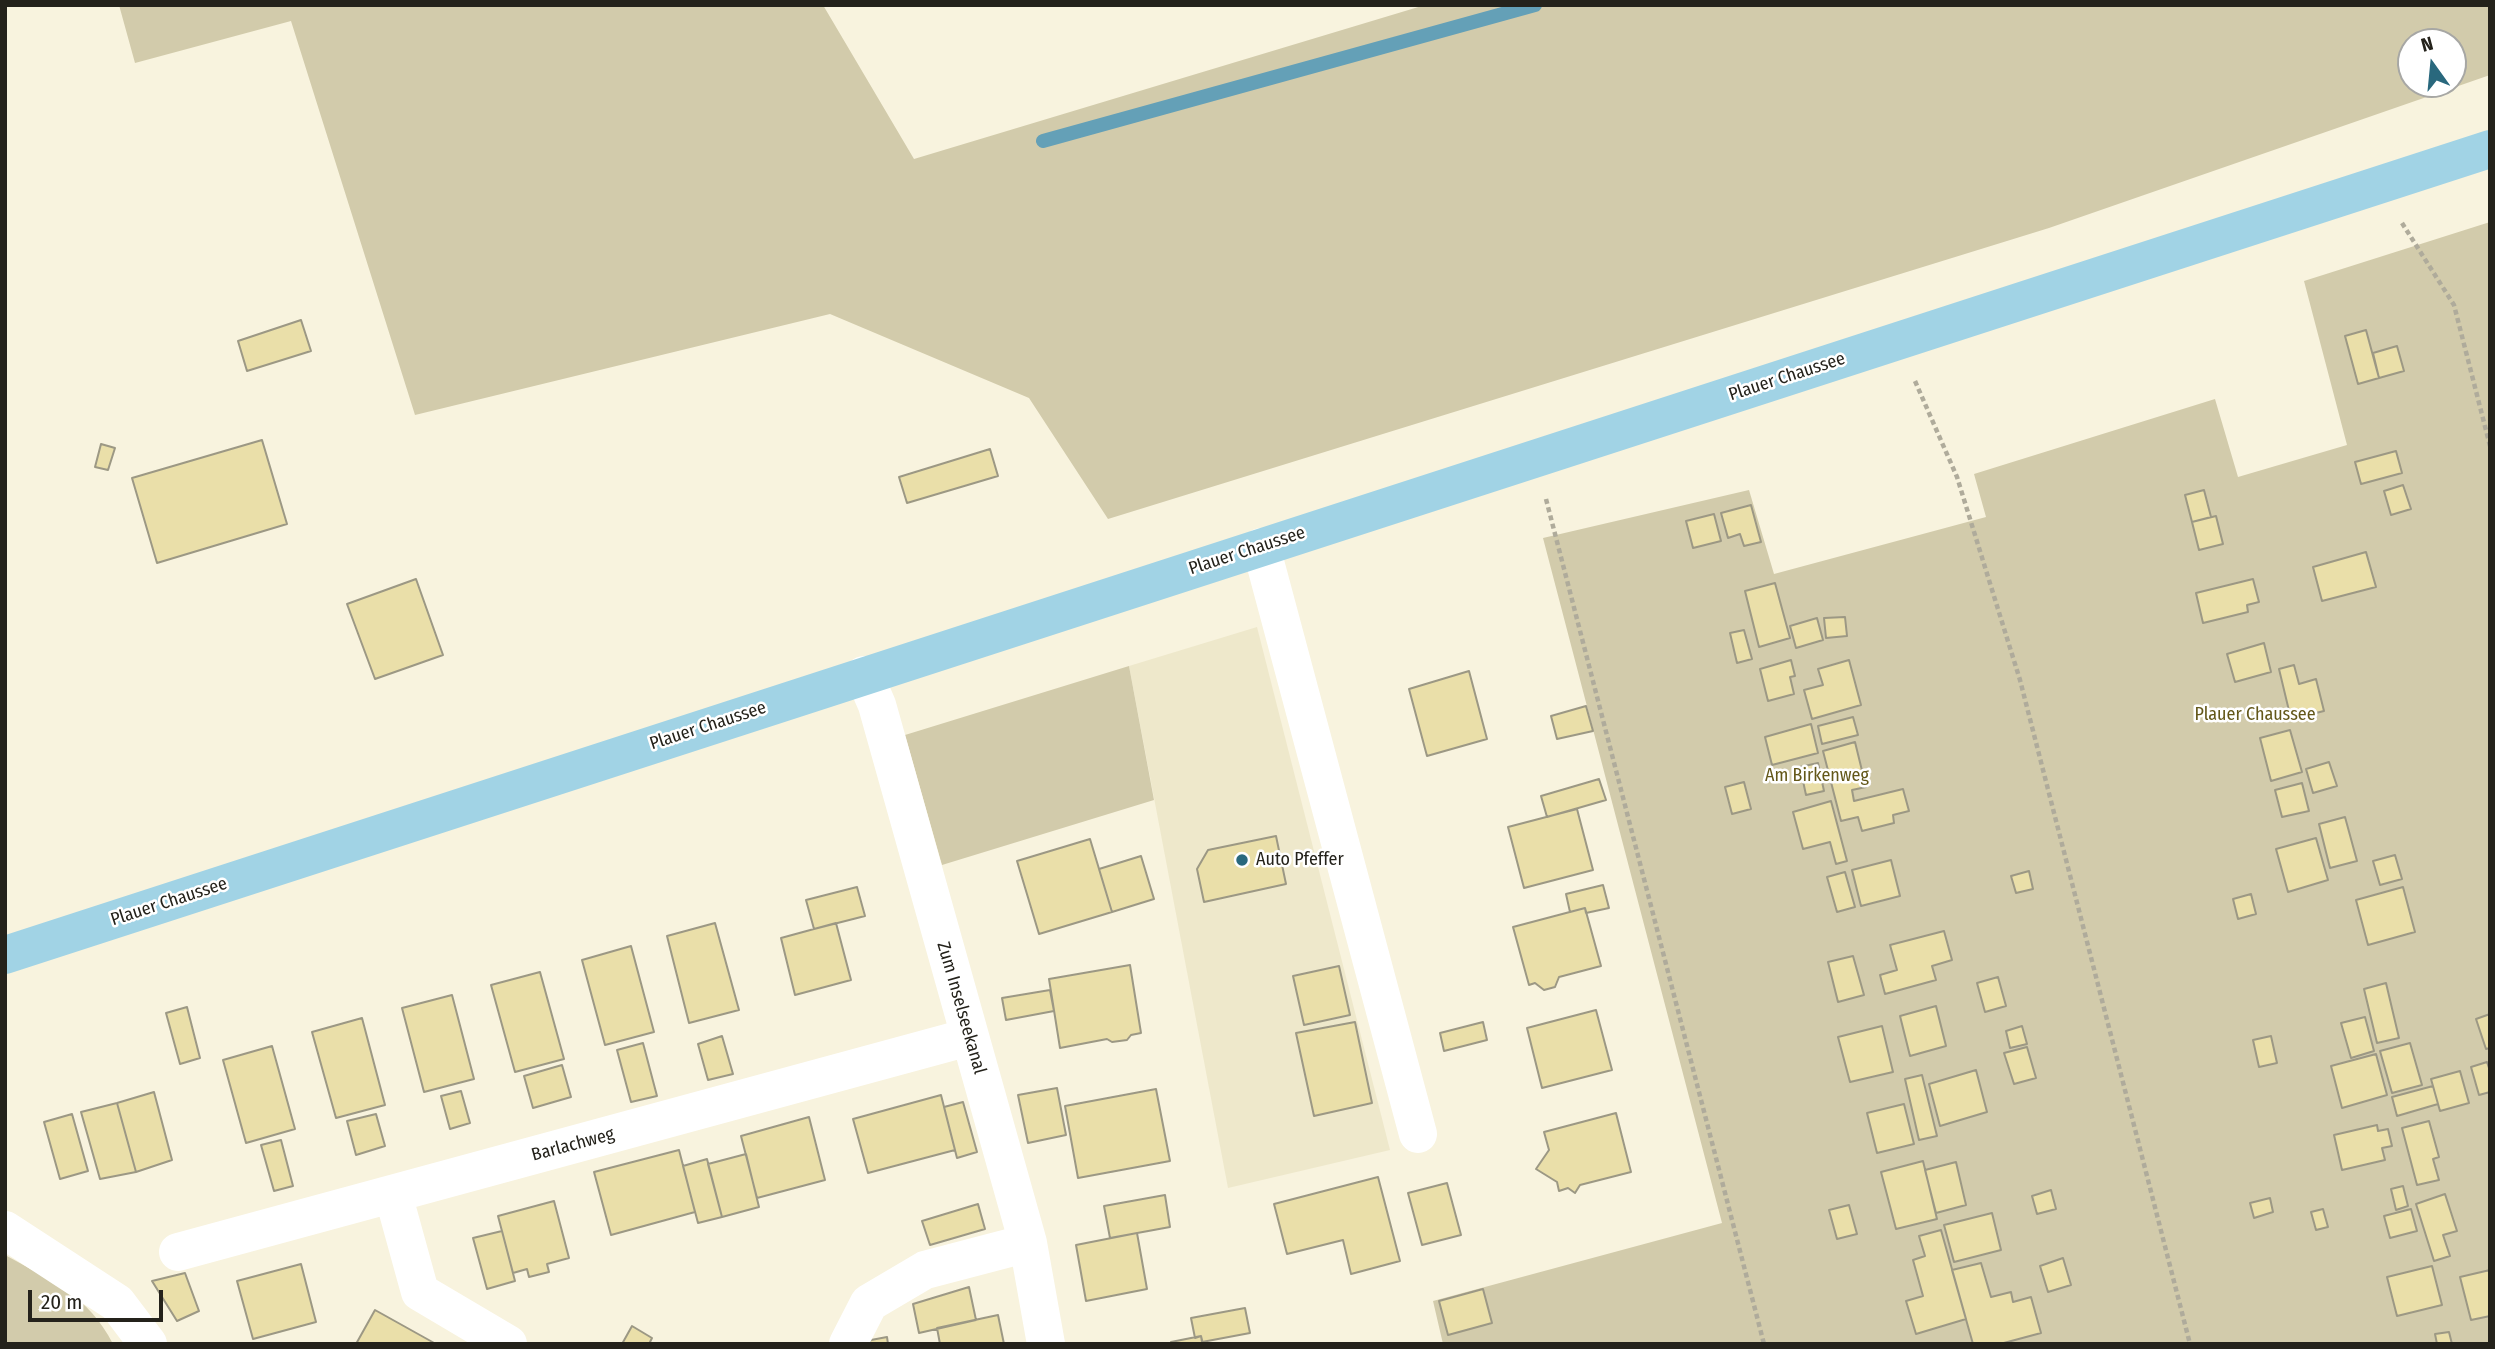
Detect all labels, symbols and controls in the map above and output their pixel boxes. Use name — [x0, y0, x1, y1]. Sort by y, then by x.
north arrow — [2397, 28, 2467, 98]
text: N — [2418, 32, 2435, 57]
street label: Plauer Chaussee — [1726, 348, 1848, 406]
street label: Plauer Chaussee — [1186, 522, 1308, 580]
street label: Plauer Chaussee — [647, 697, 769, 755]
park label: Plauer Chaussee — [2194, 704, 2316, 726]
park label: Am Birkenweg — [1765, 765, 1869, 787]
place label: Auto Pfeffer — [1256, 849, 1344, 871]
marker: Auto Pfeffer — [1234, 852, 1250, 868]
street label: Plauer Chaussee — [108, 873, 230, 931]
street label: Zum Inselseekanal — [932, 939, 990, 1077]
street label: Barlachweg — [529, 1124, 617, 1166]
scale bar — [32, 1276, 166, 1320]
text: 20 m — [41, 1289, 82, 1315]

